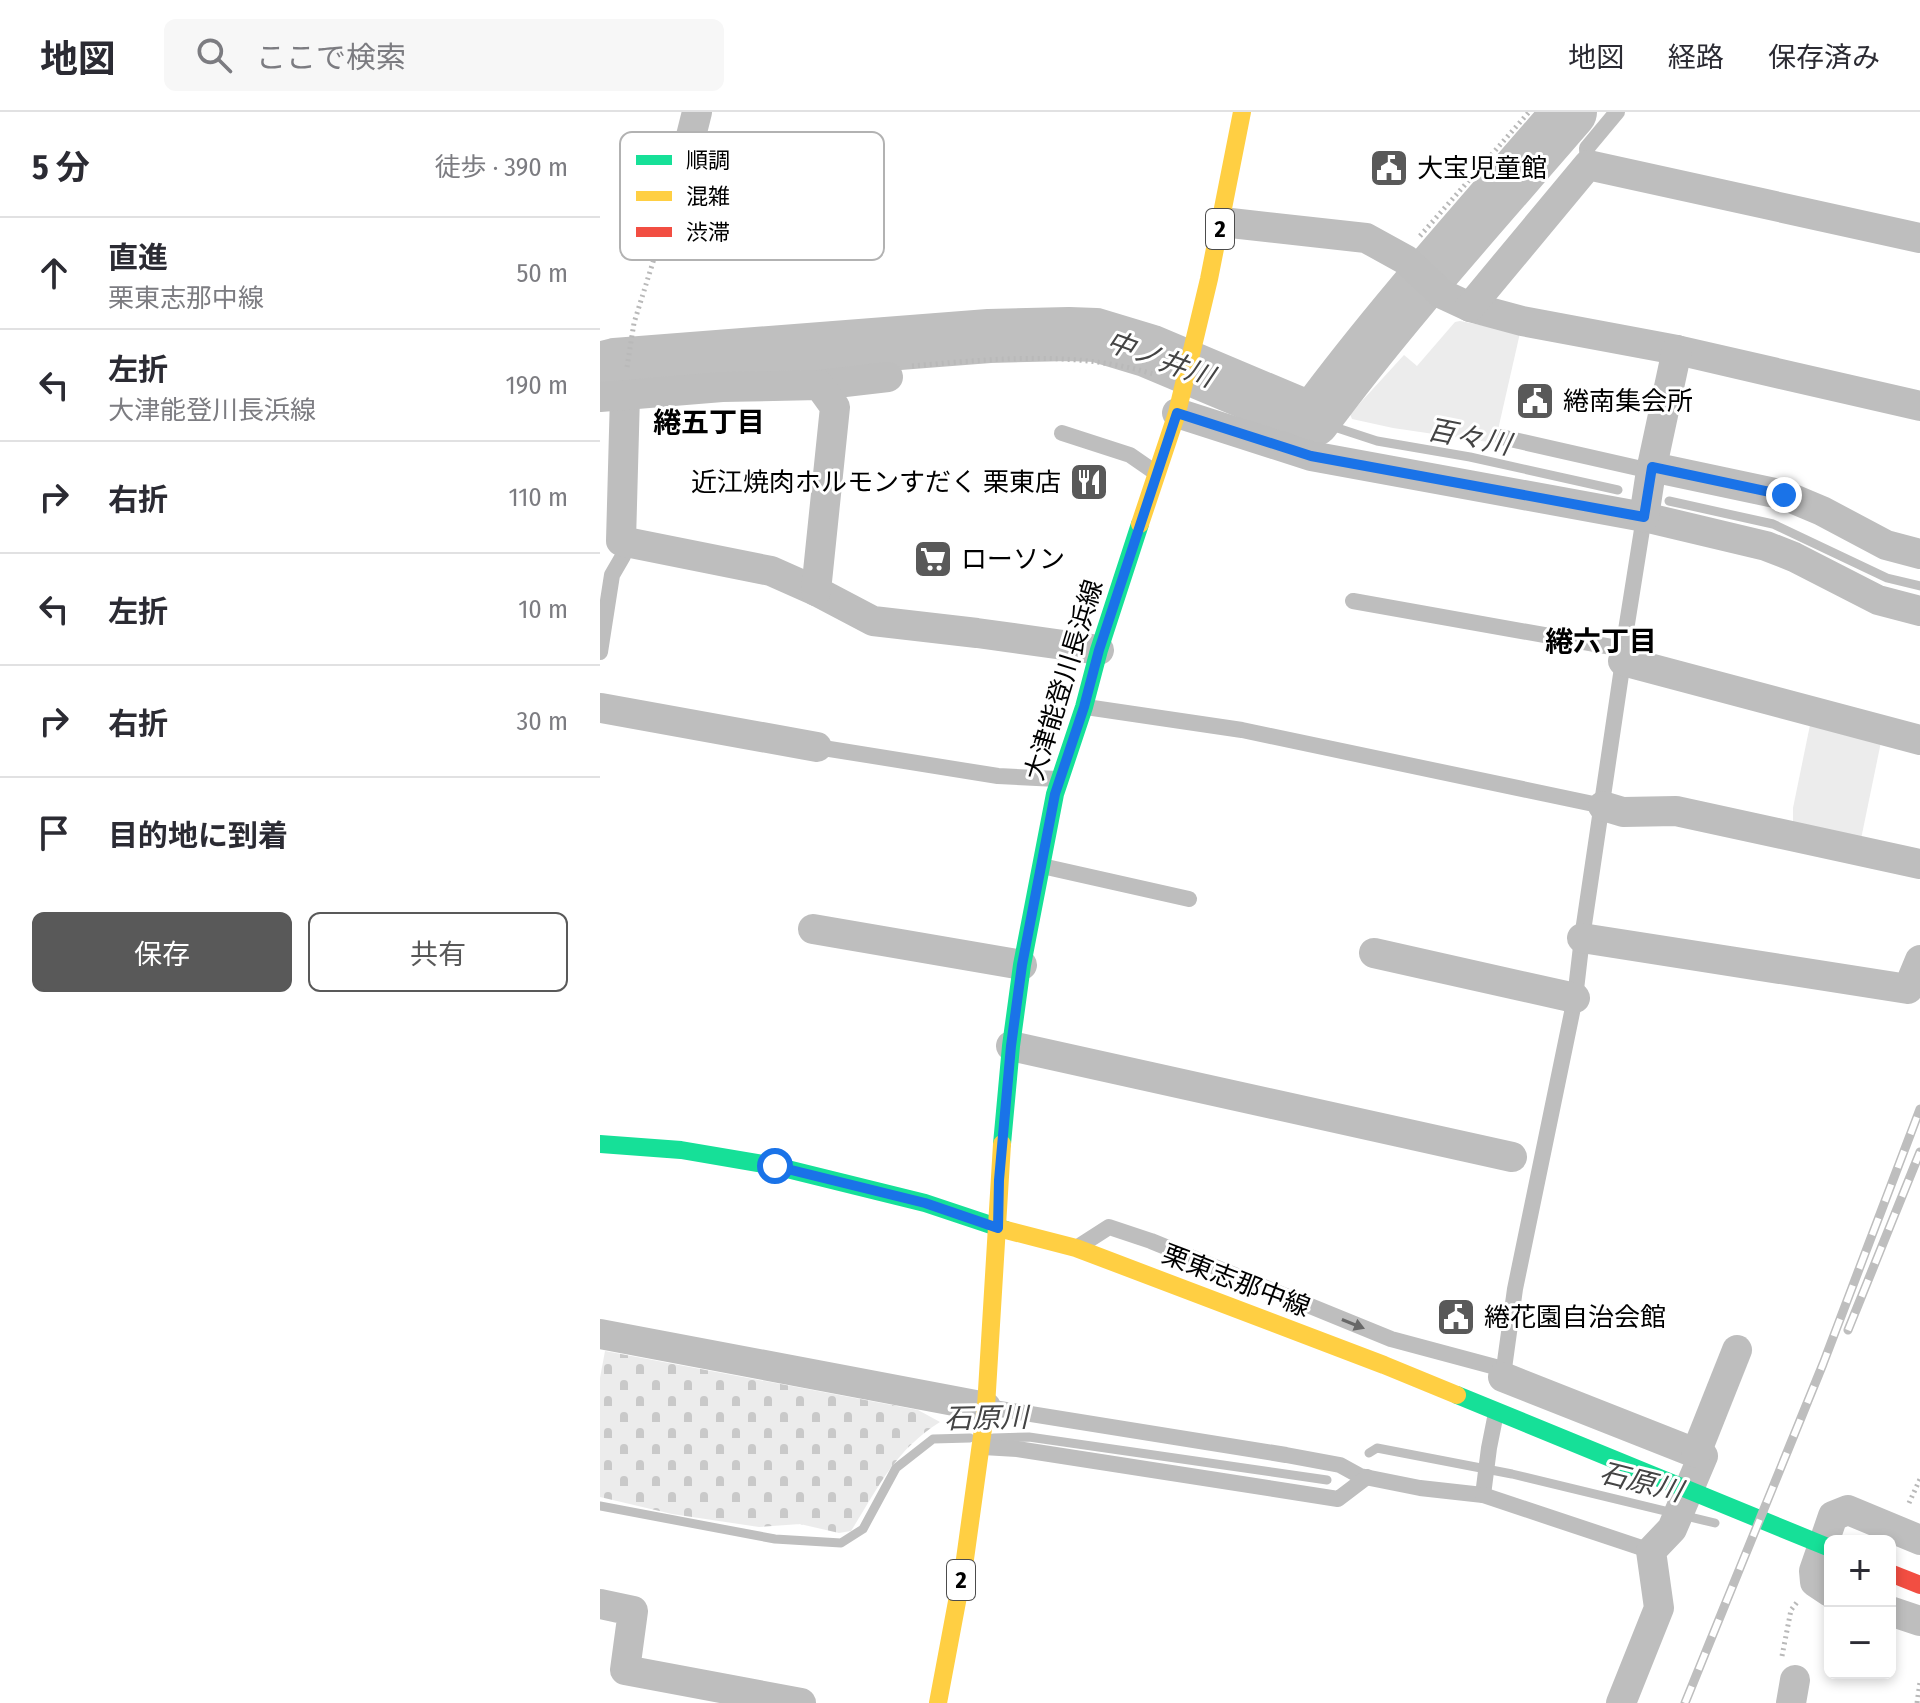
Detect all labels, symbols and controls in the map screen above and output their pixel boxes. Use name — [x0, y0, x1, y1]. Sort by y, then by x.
search box — [164, 19, 724, 91]
icon: search — [192, 33, 236, 77]
text: 地図 — [40, 36, 116, 82]
text: ここで検索 — [256, 40, 406, 76]
text: 地図 — [1568, 41, 1624, 74]
text: 経路 — [1668, 41, 1724, 74]
text: 保存済み — [1768, 41, 1880, 74]
legend — [620, 132, 884, 260]
text: 5 分 — [32, 147, 90, 188]
text: 順調 — [686, 147, 730, 174]
public building icon: 大宝児童館 — [1368, 147, 1410, 189]
text: 徒歩 · 390 m — [435, 152, 568, 183]
place label: 大宝児童館 — [1417, 153, 1547, 184]
text: 混雑 — [686, 183, 730, 210]
road number: 2 — [1206, 209, 1234, 249]
text: 渋滞 — [686, 219, 730, 246]
text: 直進 — [108, 240, 168, 276]
icon: ahead — [32, 251, 76, 295]
text: 50 m — [516, 258, 568, 289]
text: 栗東志那中線 — [108, 283, 264, 314]
water label: 中ノ井川 — [1102, 324, 1221, 395]
text: 左折 — [108, 352, 168, 388]
icon: left — [32, 363, 76, 407]
text: 190 m — [506, 370, 568, 401]
public building icon: 綣南集会所 — [1514, 380, 1556, 422]
place label: 綣南集会所 — [1563, 386, 1693, 417]
text: 大津能登川長浜線 — [108, 395, 316, 426]
district label: 綣五丁目 — [653, 406, 765, 439]
water label: 百々川 — [1425, 413, 1516, 462]
restaurant icon: 近江焼肉ホルモンすだく 栗東店 — [1068, 461, 1110, 503]
place label: 近江焼肉ホルモンすだく 栗東店 — [691, 467, 1061, 498]
icon: right — [32, 475, 76, 519]
route end — [1766, 477, 1802, 513]
text: 右折 — [108, 482, 168, 518]
text: 110 m — [508, 482, 568, 513]
supermarket icon: ローソン — [912, 538, 954, 580]
place label: ローソン — [961, 544, 1065, 575]
street label: 大津能登川長浜線 — [1019, 576, 1109, 784]
icon: left — [32, 587, 76, 631]
text: 左折 — [108, 594, 168, 630]
text: 10 m — [518, 594, 568, 625]
district label: 綣六丁目 — [1545, 625, 1657, 658]
icon: right — [32, 699, 76, 743]
text: 右折 — [108, 706, 168, 742]
text: 30 m — [517, 706, 568, 737]
icon: arrive — [32, 811, 76, 855]
text: 目的地に到着 — [108, 818, 288, 854]
button: 保存 — [32, 912, 292, 992]
button: 共有 — [308, 912, 568, 992]
route start — [757, 1148, 793, 1184]
street label: 栗東志那中線 — [1158, 1239, 1314, 1323]
public building icon: 綣花園自治会館 — [1435, 1296, 1477, 1338]
place label: 綣花園自治会館 — [1484, 1302, 1666, 1333]
one-way arrow — [1342, 1318, 1366, 1331]
water label: 石原川 — [944, 1401, 1031, 1435]
water label: 石原川 — [1596, 1456, 1689, 1509]
map controls — [1824, 1535, 1896, 1679]
button: + — [1824, 1535, 1896, 1607]
road number: 2 — [947, 1560, 975, 1600]
button: − — [1824, 1607, 1896, 1679]

